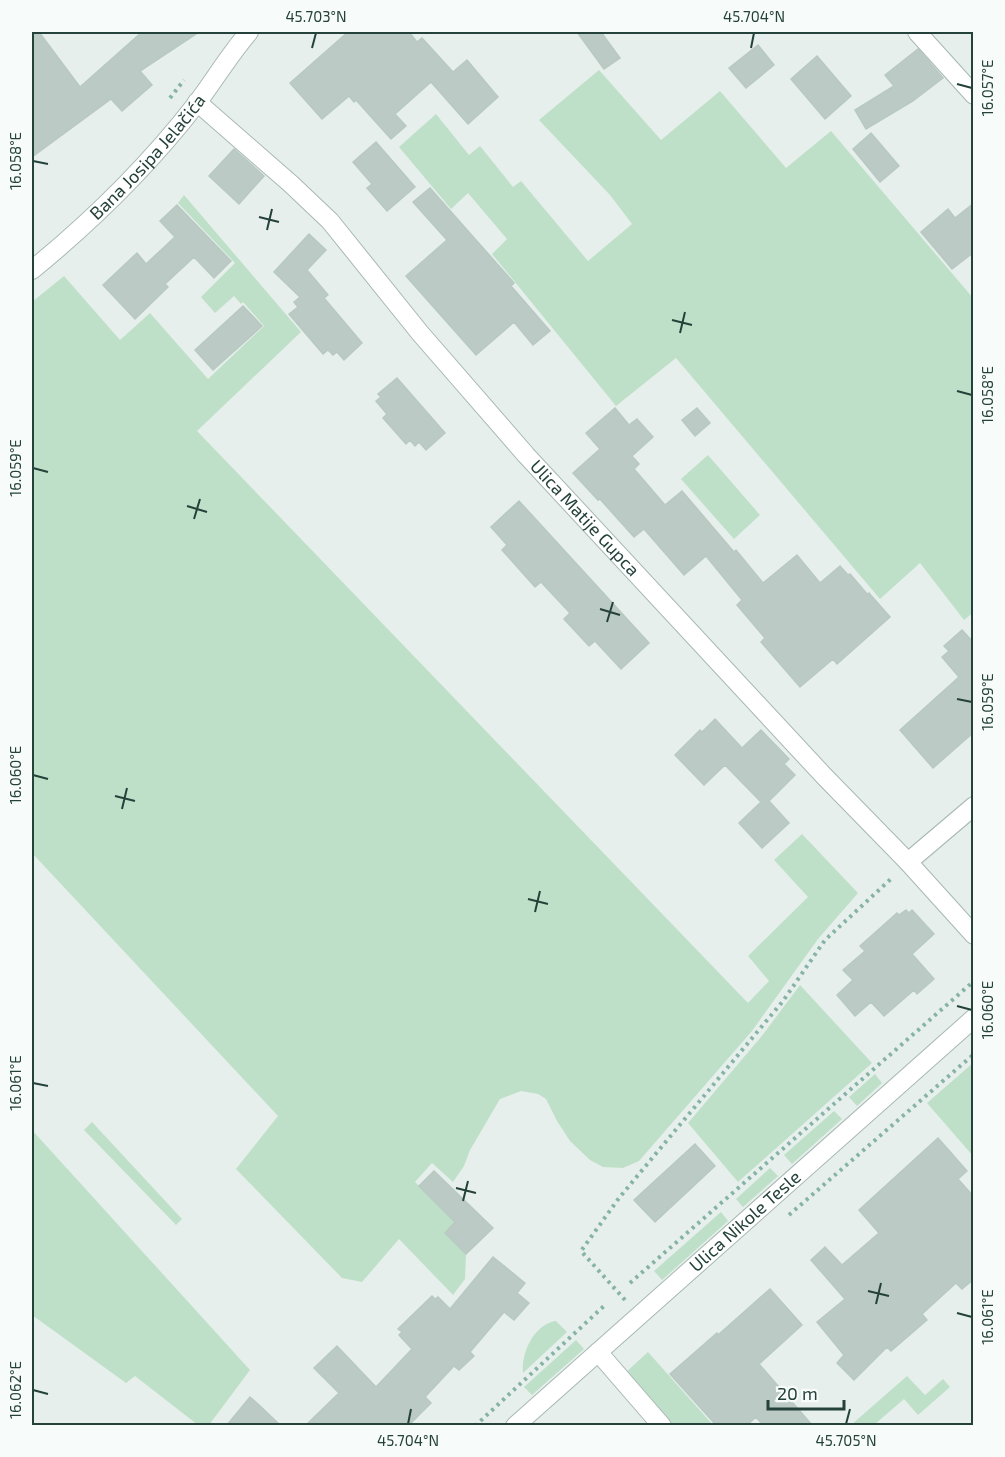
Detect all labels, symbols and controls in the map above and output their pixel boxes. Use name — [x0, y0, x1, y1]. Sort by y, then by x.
text: 45.703°N — [285, 7, 347, 25]
text: 45.704°N — [723, 7, 785, 25]
text: 16.057°E — [978, 60, 996, 116]
street label: Bana Josipa Jelačića — [85, 90, 210, 224]
text: 16.058°E — [6, 132, 24, 190]
text: 16.058°E — [978, 366, 996, 424]
text: 16.059°E — [6, 439, 24, 497]
street label: Ulica Matije Gupca — [526, 455, 645, 580]
text: 16.059°E — [978, 673, 996, 731]
text: 16.060°E — [6, 746, 24, 804]
text: 16.060°E — [978, 981, 996, 1039]
text: 16.061°E — [6, 1055, 24, 1111]
street label: Ulica Nikole Tesle — [684, 1165, 805, 1276]
text: 16.061°E — [978, 1289, 996, 1345]
text: 16.062°E — [6, 1361, 24, 1419]
scale bar — [768, 1373, 844, 1411]
text: 20 m — [777, 1382, 818, 1404]
text: 45.704°N — [377, 1431, 439, 1449]
text: 45.705°N — [816, 1431, 876, 1449]

